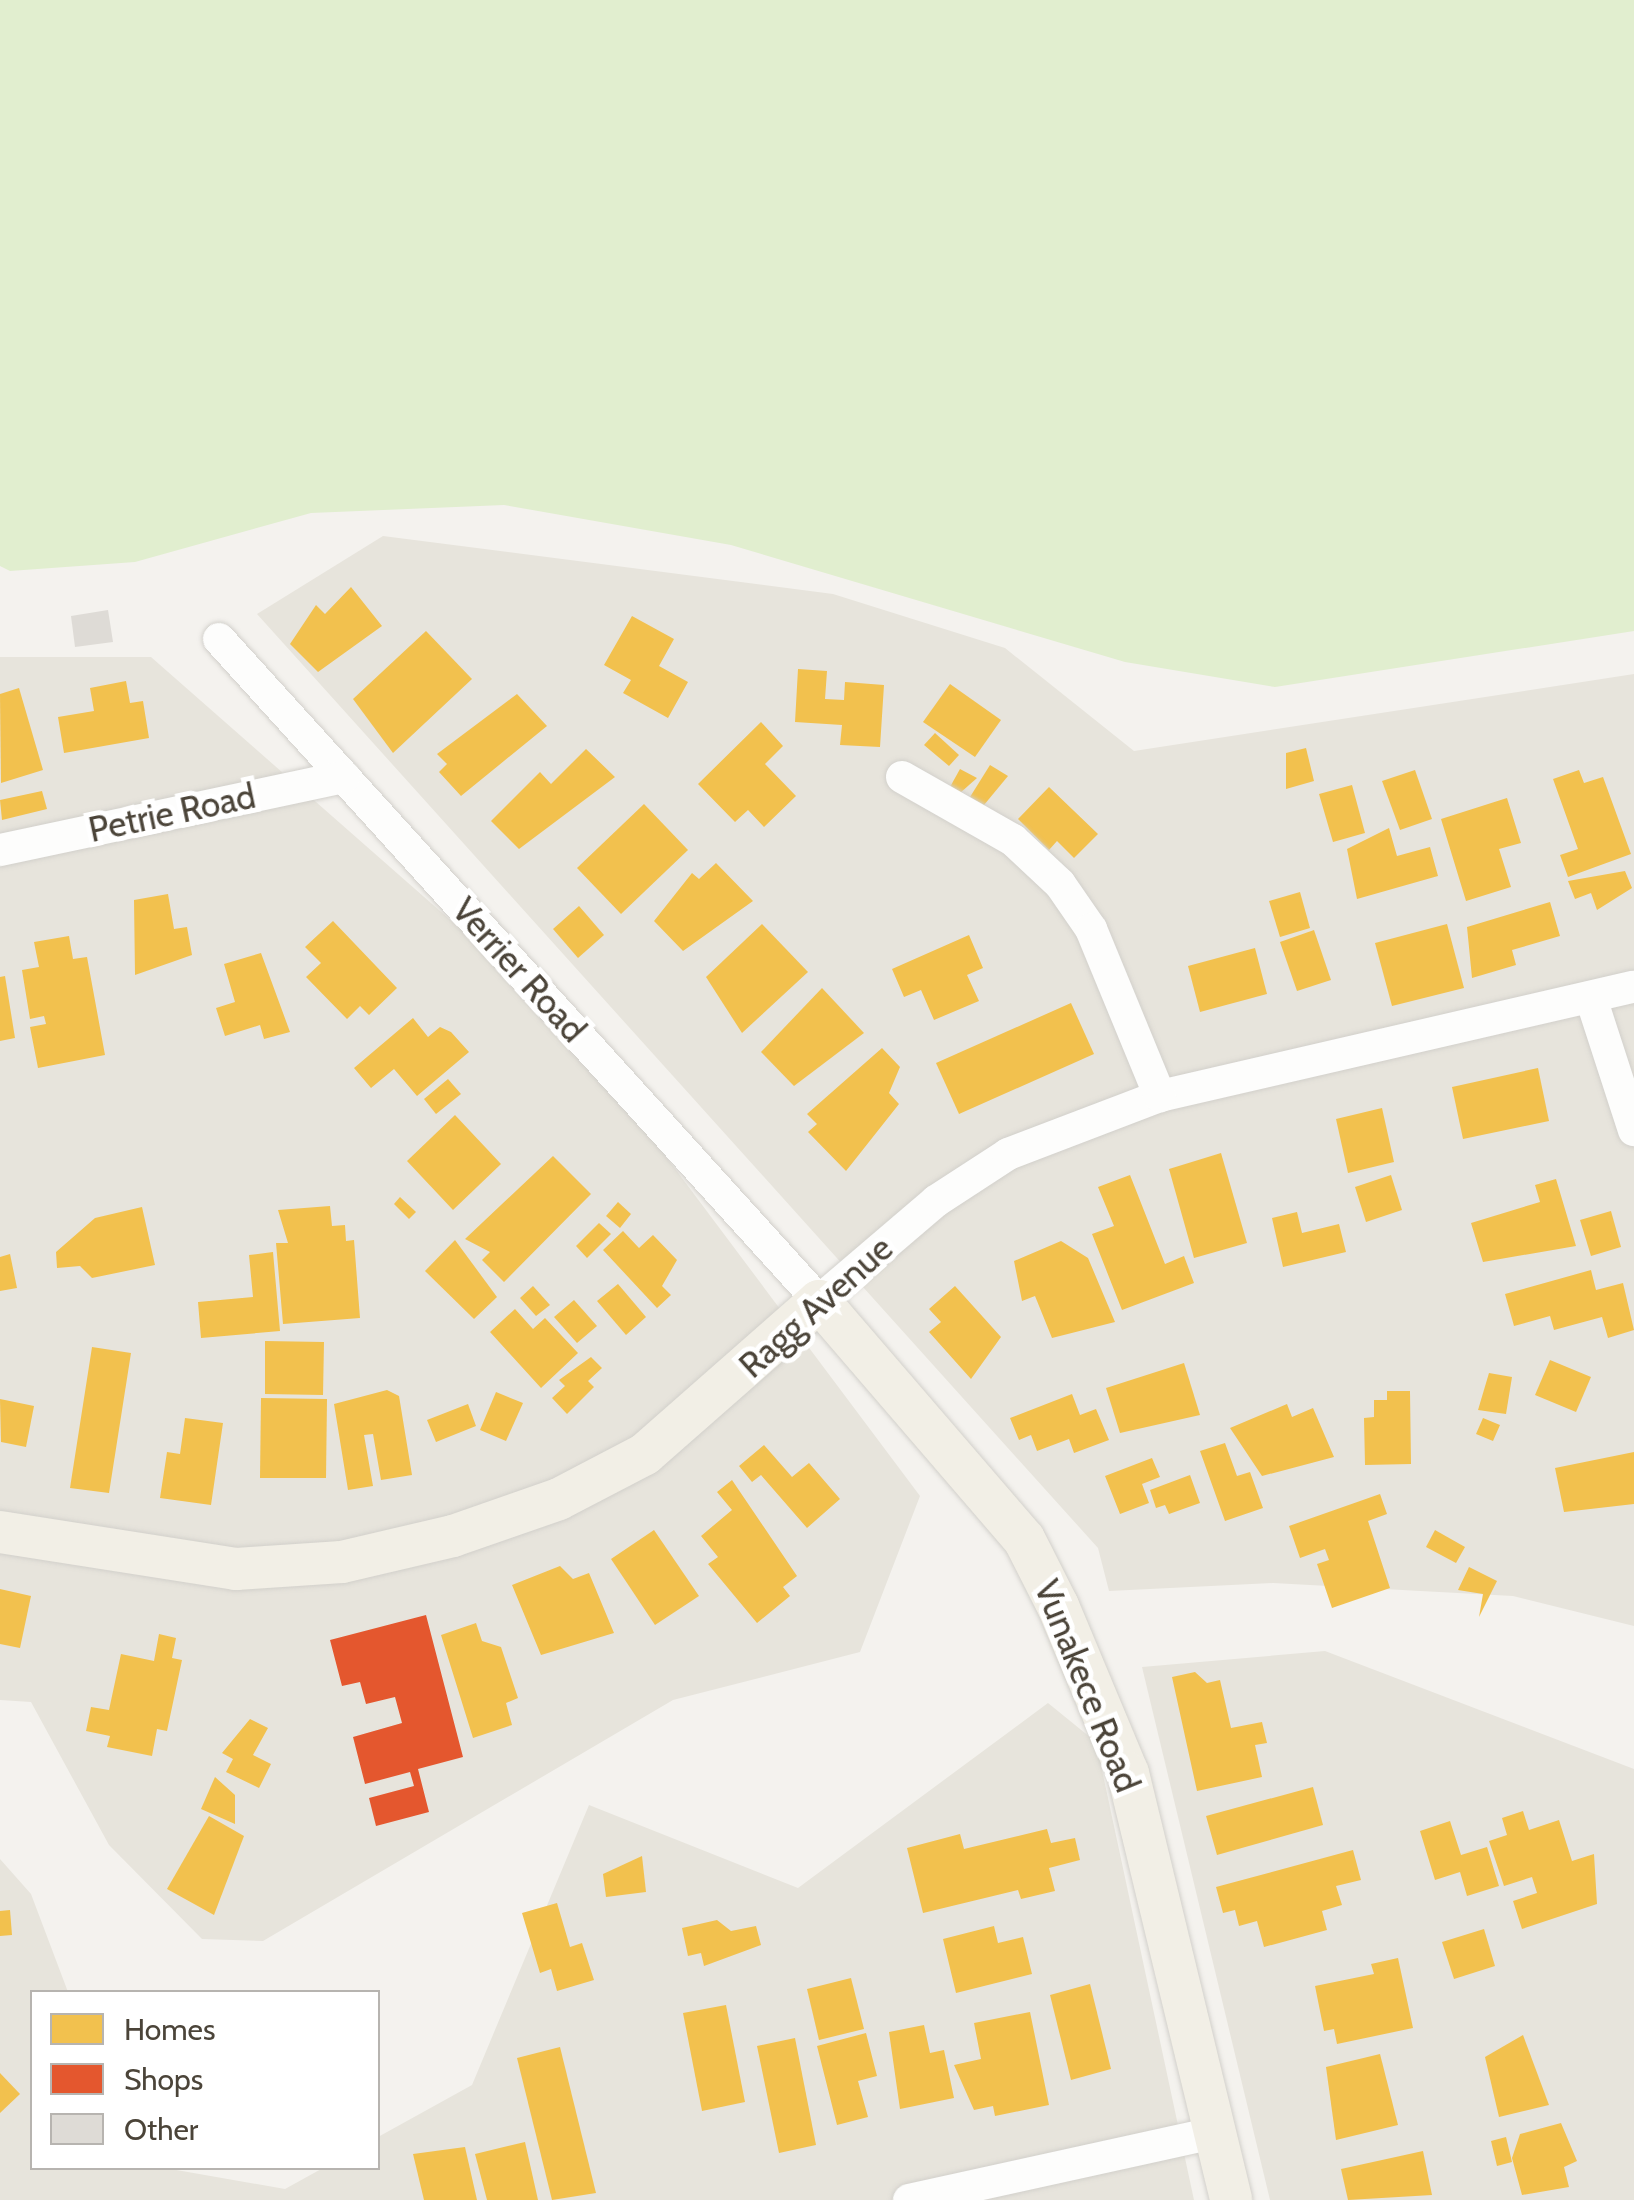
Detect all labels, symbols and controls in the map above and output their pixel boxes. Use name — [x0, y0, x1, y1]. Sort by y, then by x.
street label: Petrie Road — [85, 775, 259, 851]
street label: Verrier Road — [443, 889, 595, 1051]
street label: Ragg Avenue — [731, 1227, 901, 1387]
street label: Vunakece Road — [1025, 1574, 1149, 1798]
legend — [30, 1990, 380, 2170]
text: Homes — [124, 2011, 215, 2048]
text: Shops — [124, 2061, 203, 2098]
text: Other — [124, 2111, 198, 2148]

